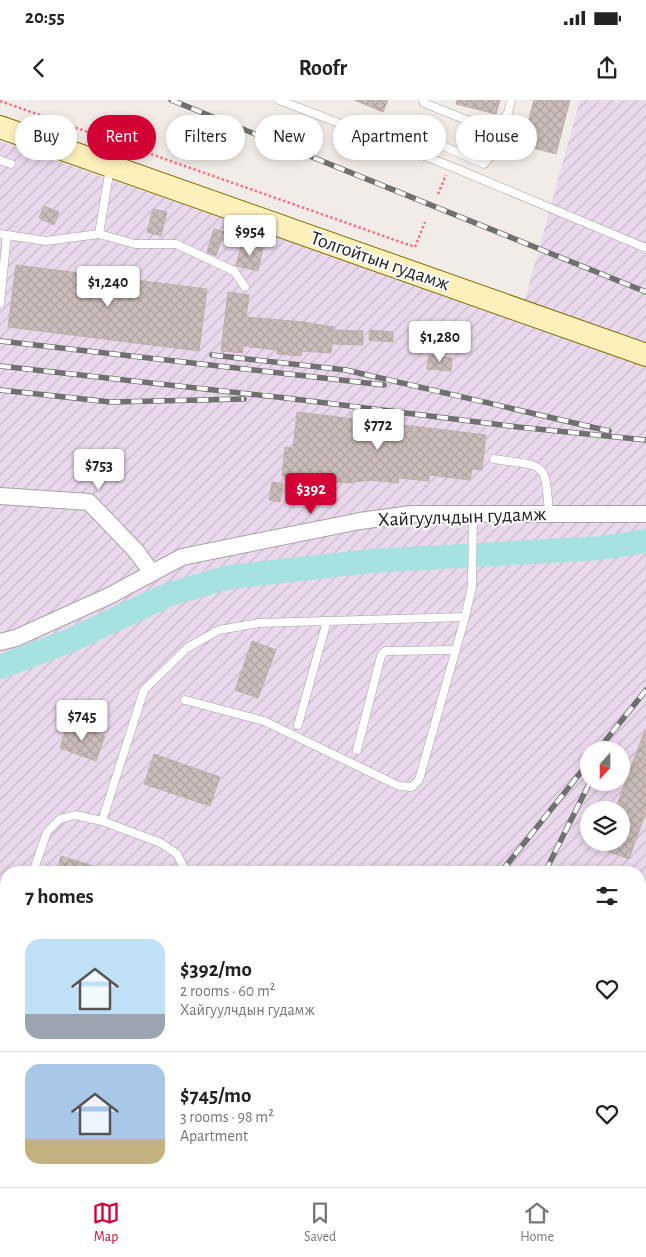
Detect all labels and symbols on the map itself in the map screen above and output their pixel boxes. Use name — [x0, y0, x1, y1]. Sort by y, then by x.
pin: $954 — [220, 214, 280, 257]
street label: Толгойтын гудамж — [308, 228, 452, 294]
pin: $1,240 — [67, 266, 149, 308]
pin: $1,280 — [399, 320, 481, 363]
pin: $772 — [348, 408, 408, 451]
pin: $753 — [69, 448, 129, 491]
pin: $392 — [281, 472, 341, 515]
street label: Хайгуулчдын гудамж — [377, 504, 547, 530]
pin: $745 — [52, 700, 112, 742]
north arrow — [580, 741, 630, 791]

